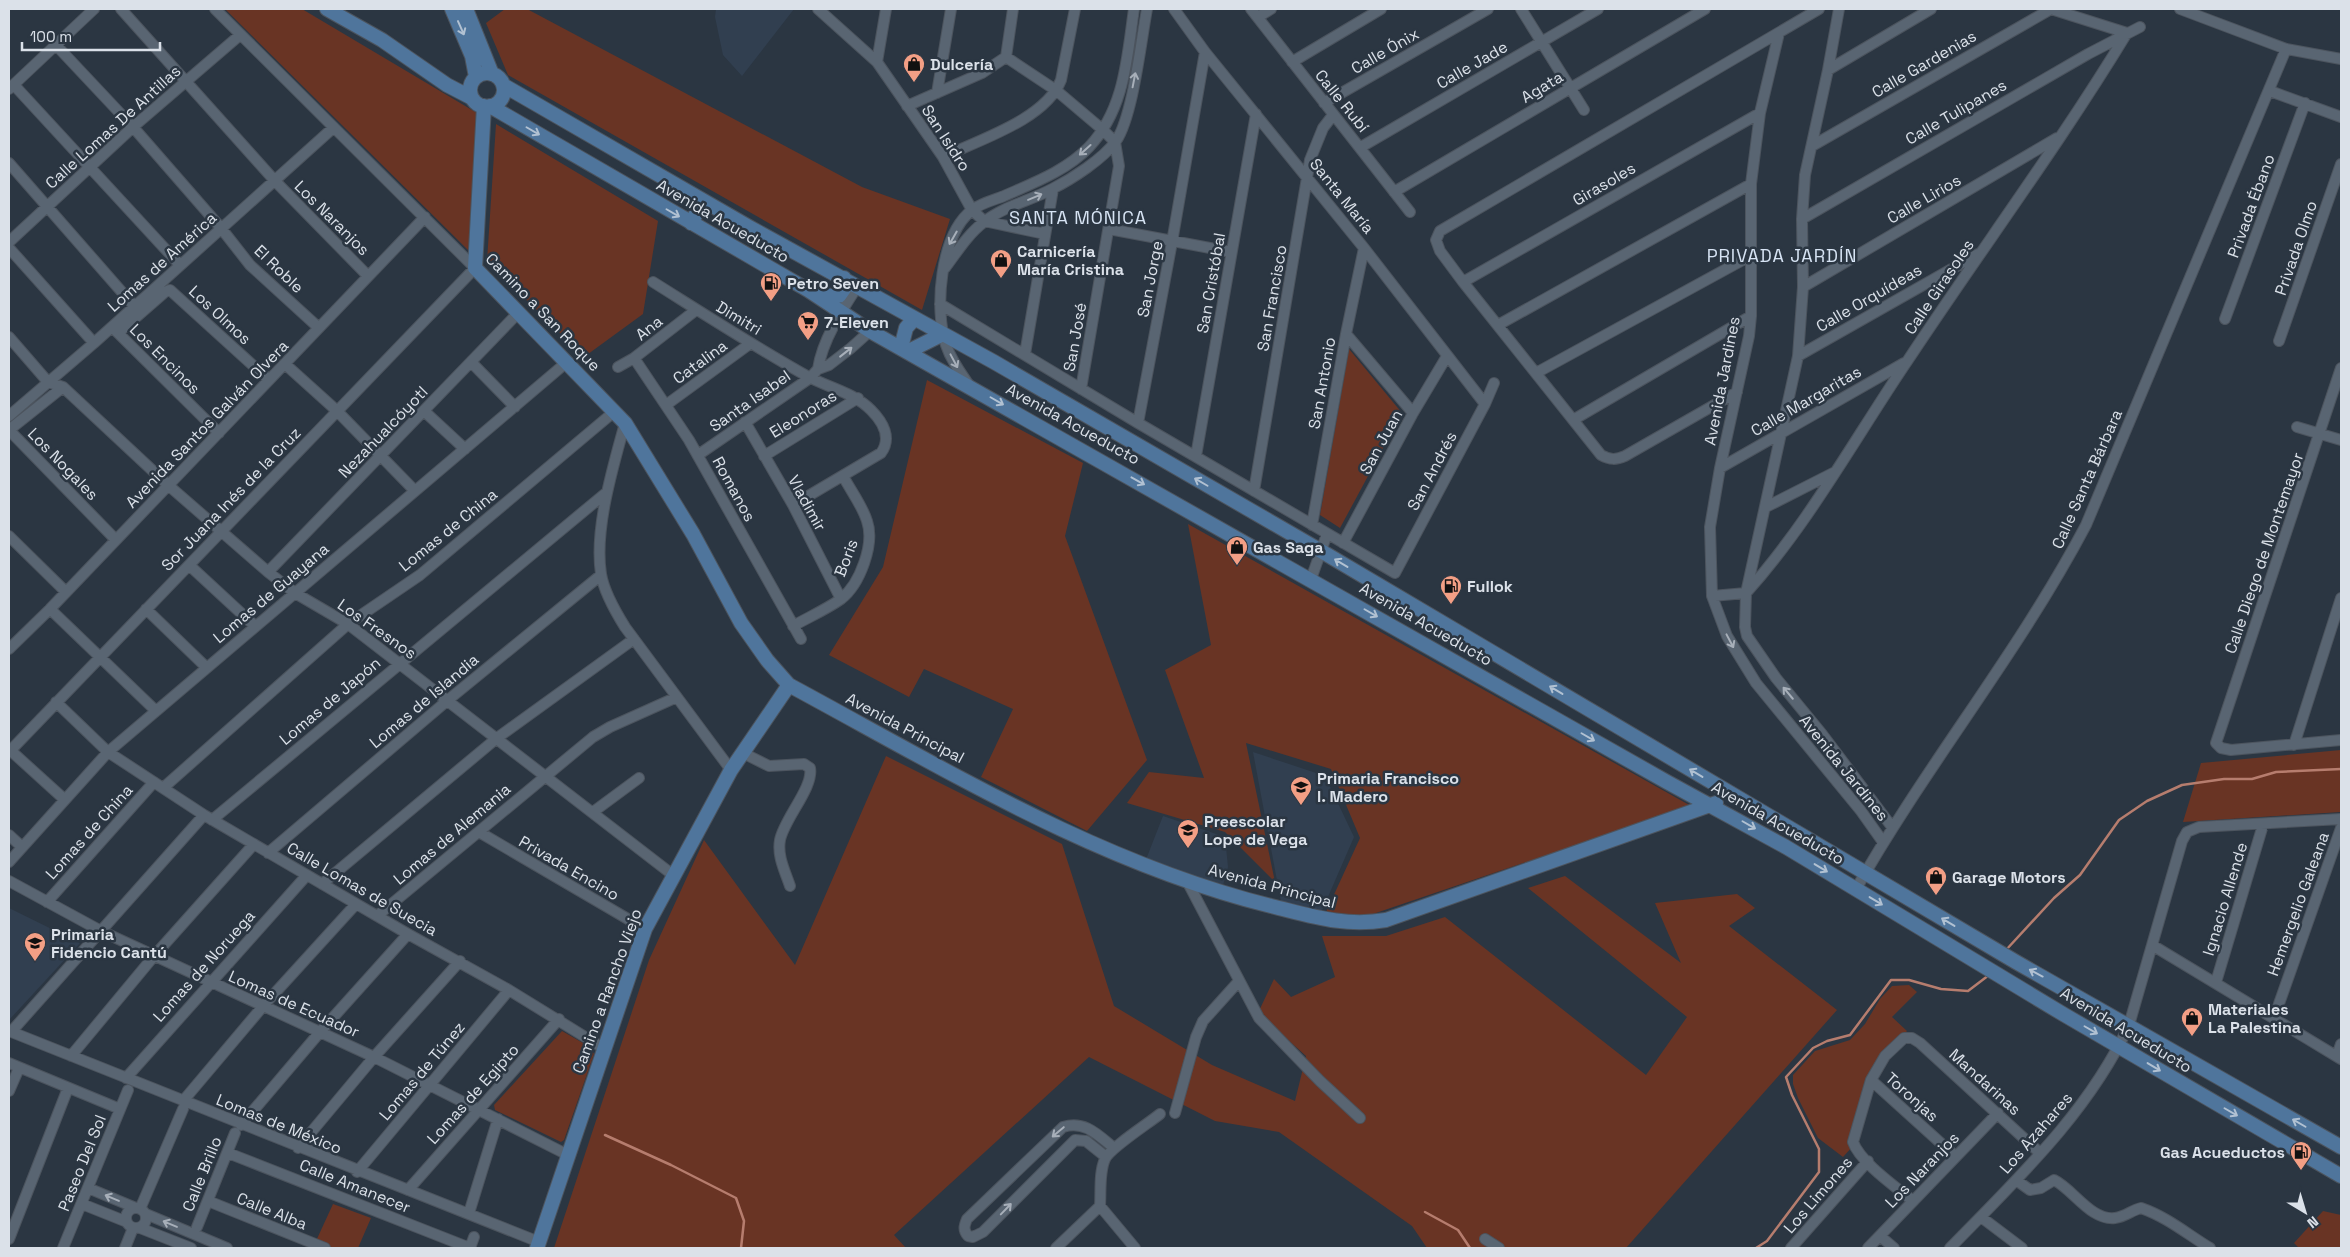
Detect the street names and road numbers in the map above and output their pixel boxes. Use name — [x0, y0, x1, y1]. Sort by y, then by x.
street label: Calle Ónix — [1347, 23, 1423, 79]
street label: Calle Gardenias — [1868, 26, 1980, 102]
street label: Calle Jade — [1433, 36, 1511, 94]
street label: Calle Lomas De Antillas — [41, 61, 185, 193]
street label: Calle Rubí — [1310, 65, 1374, 137]
street label: Agata — [1517, 66, 1567, 108]
street label: Calle Tulipanes — [1902, 75, 2010, 149]
street label: San Isidro — [917, 101, 975, 175]
street label: Privada Ébano — [2223, 151, 2279, 261]
street label: Santa María — [1305, 154, 1379, 238]
street label: Girasoles — [1569, 158, 1639, 210]
street label: Calle Lirios — [1883, 169, 1965, 229]
street label: Avenida Acueducto — [653, 174, 793, 268]
street label: Los Naranjos — [290, 176, 374, 260]
street label: Privada Olmo — [2270, 198, 2322, 298]
street label: Lomas de América — [103, 207, 221, 317]
street label: San Cristóbal — [1192, 231, 1230, 335]
street label: Calle Girasoles — [1899, 235, 1979, 339]
street label: San Jorge — [1132, 239, 1168, 319]
street label: El Roble — [250, 240, 308, 298]
street label: San Francisco — [1252, 243, 1292, 353]
street label: Camino a San Roque — [481, 248, 605, 376]
street label: Calle Orquídeas — [1812, 259, 1926, 337]
street label: Los Olmos — [184, 281, 256, 349]
street label: Dimitri — [712, 296, 766, 340]
street label: San José — [1059, 301, 1091, 373]
street label: Ana — [631, 311, 667, 345]
street label: Avenida Jardines — [1699, 315, 1745, 447]
street label: Los Encinos — [125, 319, 205, 399]
street label: Catalina — [669, 335, 731, 389]
street label: San Antonio — [1304, 335, 1340, 431]
street label: Avenida Santos Galván Olvera — [121, 336, 293, 512]
street label: Calle Margaritas — [1747, 361, 1865, 441]
street label: Santa Isabel — [705, 365, 795, 437]
street label: Avenida Acueducto — [1002, 378, 1144, 470]
street label: Nezahualcóyotl — [334, 382, 432, 482]
street label: Eleonoras — [765, 385, 841, 443]
street label: San Juan — [1355, 406, 1407, 478]
street label: Calle Santa Bárbara — [2047, 406, 2127, 552]
street label: Los Nogales — [23, 423, 103, 505]
street label: Sor Juana Inés de la Cruz — [157, 423, 305, 575]
street label: San Andrés — [1402, 428, 1462, 514]
street label: Calle Diego de Montemayor — [2220, 450, 2308, 656]
street label: Romanos — [708, 453, 760, 525]
street label: Vladimir — [783, 471, 831, 535]
street label: Lomas de China — [394, 484, 502, 576]
street label: Boris — [829, 536, 863, 580]
street label: Lomas de Guayana — [209, 538, 333, 648]
street label: Avenida Acueducto — [1356, 577, 1496, 671]
street label: Los Fresnos — [333, 594, 421, 664]
street label: Lomas de Islandia — [365, 649, 483, 753]
street label: Lomas de Japón — [275, 652, 385, 750]
street label: Avenida Principal — [842, 688, 968, 768]
street label: Avenida Jardines — [1795, 711, 1893, 825]
street label: Avenida Acueducto — [1708, 776, 1848, 870]
street label: Lomas de Alemania — [389, 779, 515, 889]
street label: Lomas de China — [41, 780, 137, 884]
street label: Hemergelio Galeana — [2262, 829, 2334, 979]
street label: Privada Encino — [515, 831, 623, 905]
street label: Calle Lomas de Suecia — [283, 837, 441, 941]
street label: Ignacio Allende — [2198, 840, 2252, 958]
street label: Avenida Principal — [1206, 859, 1338, 913]
street label: Lomas de Noruega — [148, 906, 260, 1026]
street label: Camino a Rancho Viejo — [567, 906, 647, 1076]
street label: Lomas de Ecuador — [225, 966, 363, 1042]
street label: Avenida Acueducto — [2056, 982, 2196, 1078]
street label: Lomas de Túnez — [374, 1017, 470, 1125]
street label: Lomas de Egipto — [422, 1039, 524, 1149]
street label: Mandarinas — [1945, 1044, 2025, 1120]
street label: Toronjas — [1881, 1068, 1943, 1126]
street label: Los Azahares — [1995, 1088, 2077, 1178]
street label: Lomas de México — [213, 1089, 345, 1159]
street label: Paseo Del Sol — [53, 1112, 111, 1214]
street label: Los Naranjos — [1880, 1127, 1964, 1213]
street label: Calle Brillo — [177, 1133, 227, 1215]
street label: Los Limones — [1779, 1152, 1857, 1238]
street label: Calle Amanecer — [296, 1154, 414, 1218]
street label: Calle Alba — [234, 1187, 310, 1235]

